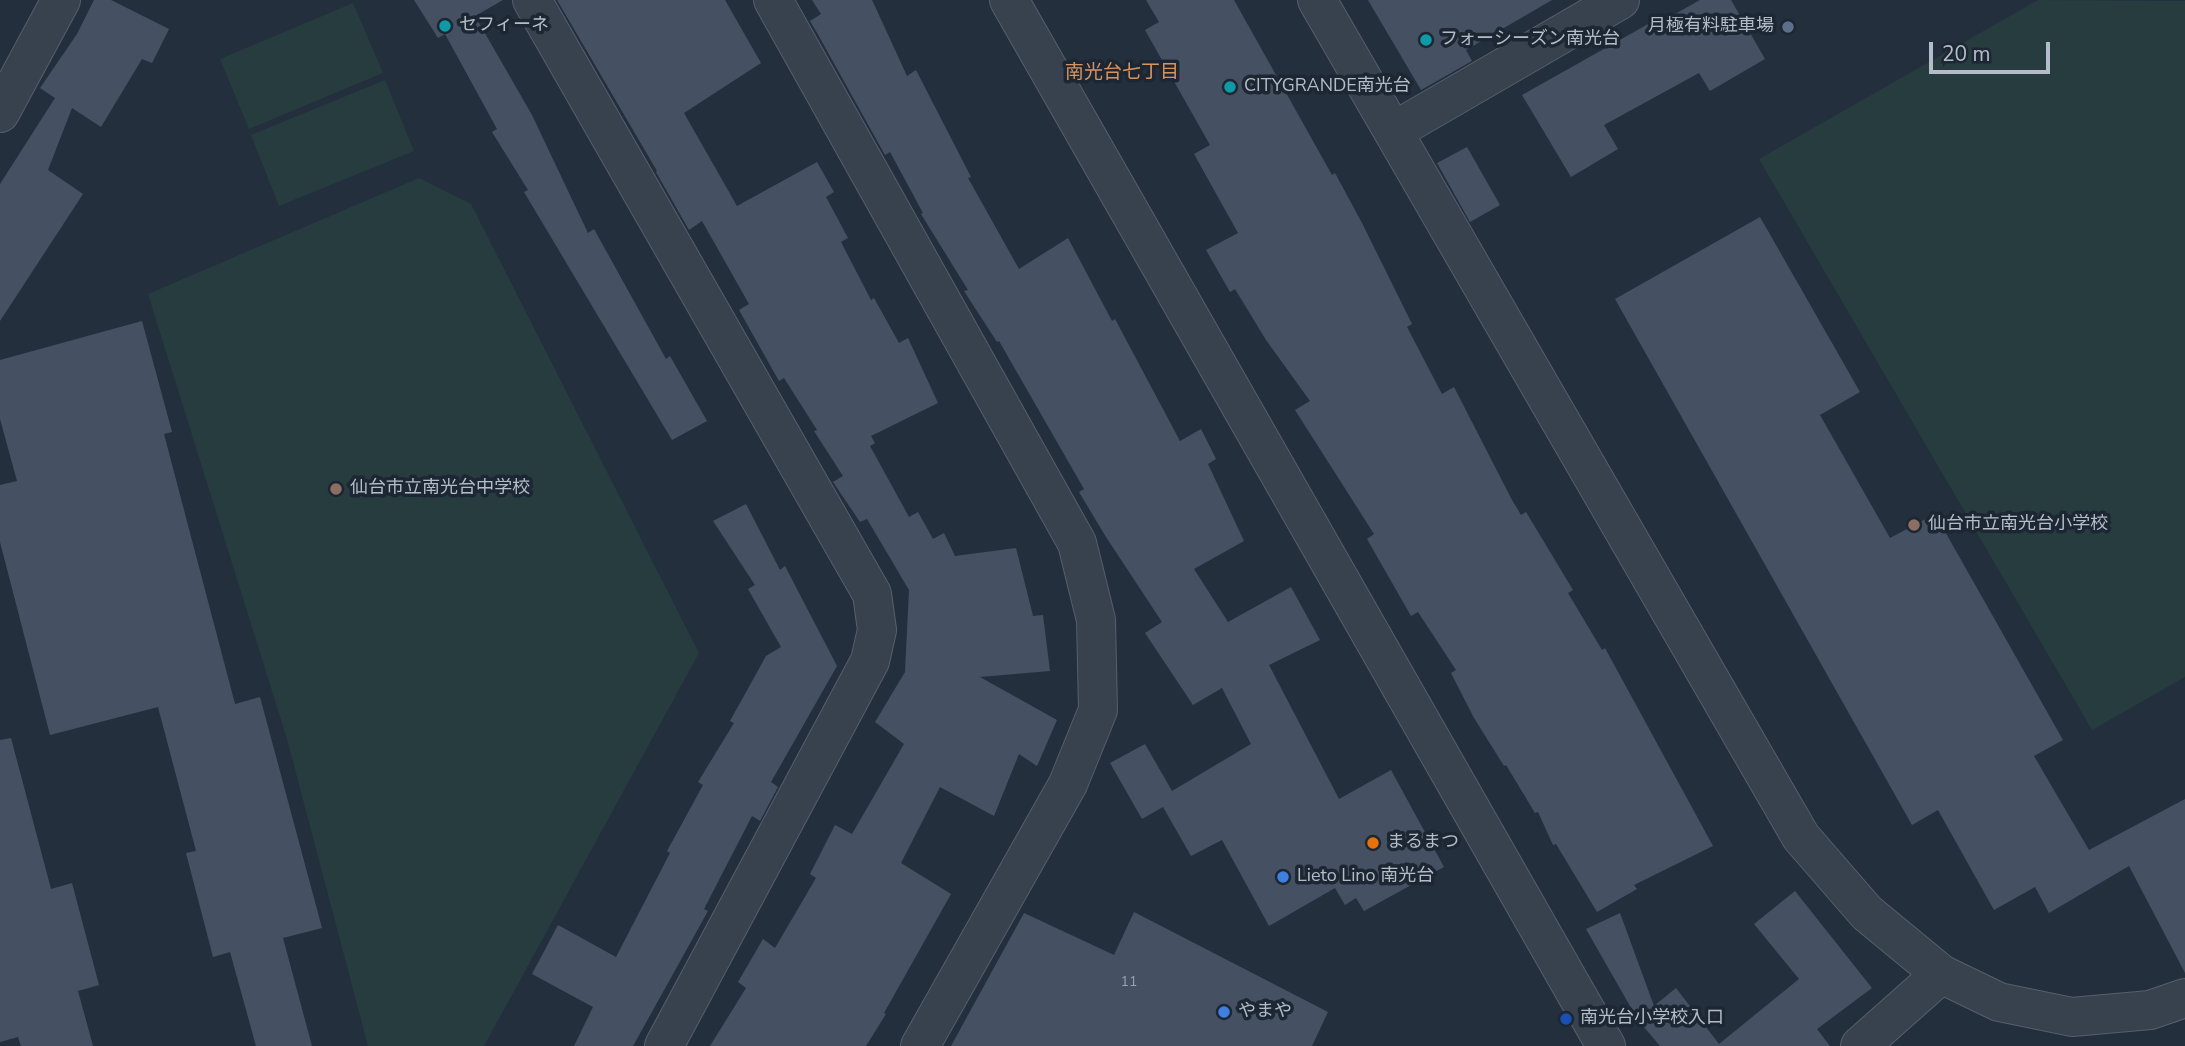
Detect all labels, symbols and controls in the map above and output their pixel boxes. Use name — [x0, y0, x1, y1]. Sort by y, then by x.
place label: セフィーネ — [459, 15, 549, 37]
place label: 月極有料駐車場 — [1648, 16, 1774, 38]
marker: セフィーネ — [437, 18, 453, 34]
marker: 月極有料駐車場 — [1780, 19, 1796, 35]
scale bar — [1933, 28, 2054, 72]
place label: フォーシーズン南光台 — [1440, 29, 1620, 51]
marker: フォーシーズン南光台 — [1418, 32, 1434, 48]
text: 20 m — [1942, 40, 1991, 68]
district label: 南光台七丁目 — [1065, 62, 1179, 84]
place label: CITYGRANDE南光台 — [1244, 76, 1411, 98]
marker: CITYGRANDE南光台 — [1222, 79, 1238, 95]
place label: 仙台市立南光台中学校 — [350, 478, 530, 500]
marker: 仙台市立南光台中学校 — [328, 481, 344, 497]
place label: 仙台市立南光台小学校 — [1928, 514, 2108, 536]
marker: 仙台市立南光台小学校 — [1906, 517, 1922, 533]
place label: まるまつ — [1387, 832, 1459, 854]
marker: まるまつ — [1365, 835, 1381, 851]
place label: Lieto Lino 南光台 — [1297, 866, 1434, 888]
marker: Lieto Lino 南光台 — [1275, 869, 1291, 885]
house number: 11 — [1121, 975, 1137, 991]
place label: やまや — [1238, 1001, 1292, 1023]
marker: やまや — [1216, 1004, 1232, 1020]
place label: 南光台小学校入口 — [1580, 1008, 1724, 1030]
marker: 南光台小学校入口 — [1558, 1011, 1574, 1027]

